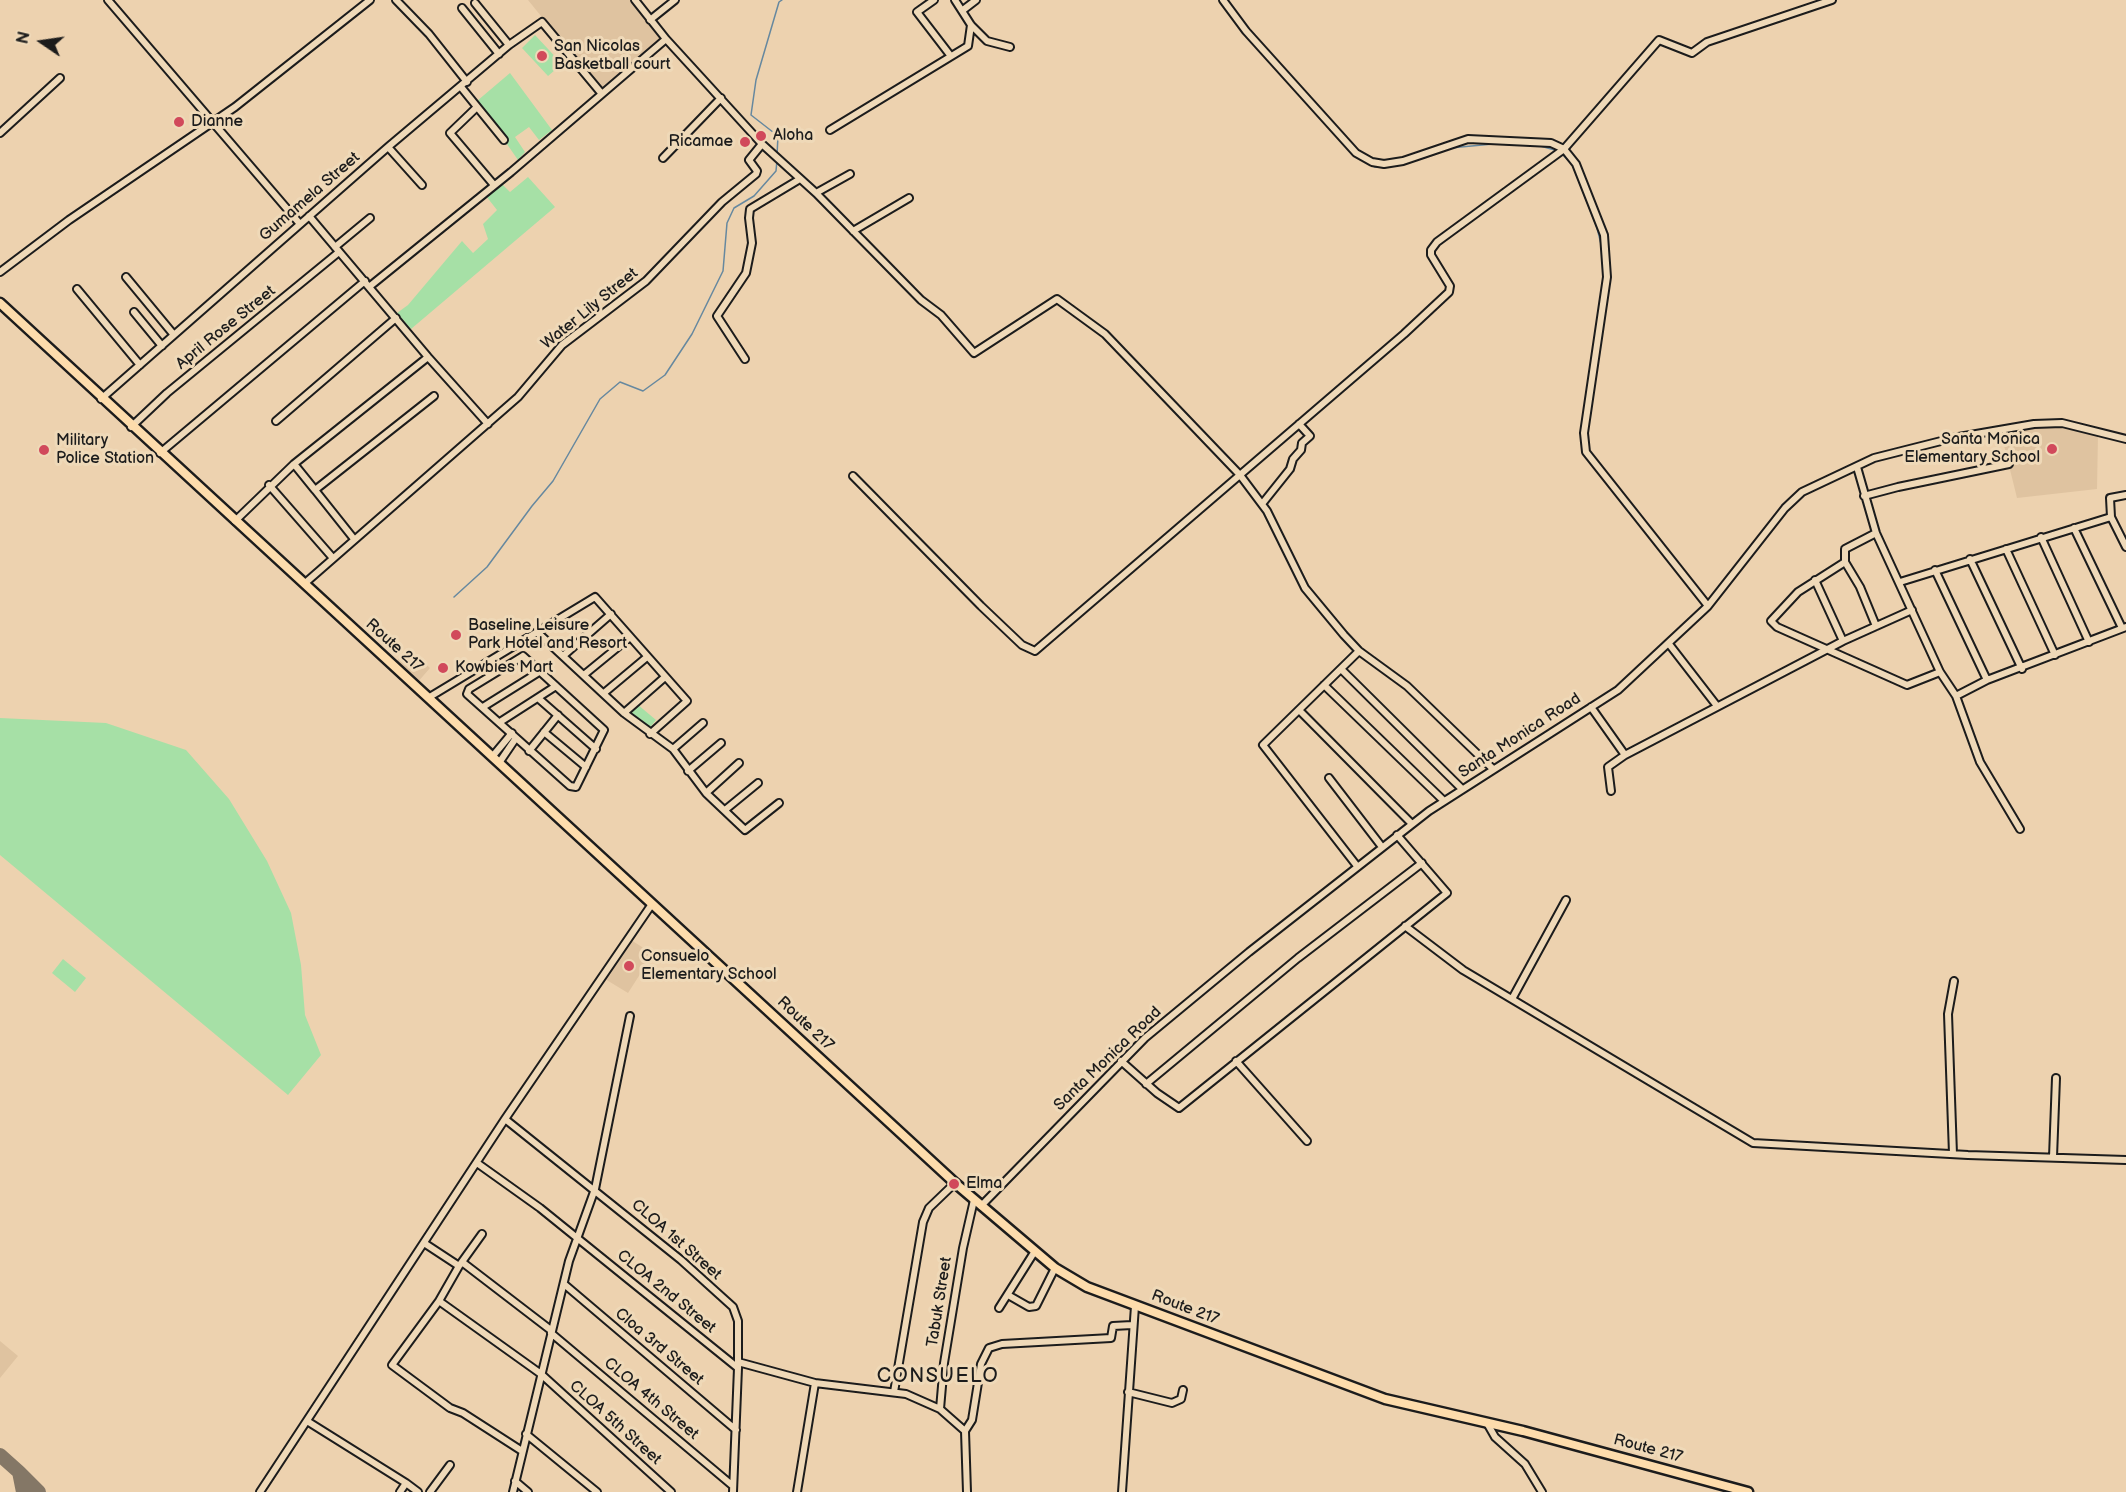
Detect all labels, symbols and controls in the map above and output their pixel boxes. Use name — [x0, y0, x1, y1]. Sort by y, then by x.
north arrow — [12, 12, 72, 72]
text: N — [13, 30, 35, 46]
place label: San Nicolas Basketball court — [554, 37, 671, 75]
marker: San Nicolas Basketball court — [535, 49, 549, 63]
place label: Dianne — [191, 112, 243, 132]
marker: Dianne — [172, 115, 186, 129]
place label: Aloha — [773, 126, 813, 146]
marker: Aloha — [754, 129, 768, 143]
place label: Ricamae — [669, 132, 733, 152]
marker: Ricamae — [738, 135, 752, 149]
street label: Gumamela Street — [256, 148, 364, 246]
street label: Water Lily Street — [538, 264, 642, 354]
street label: April Rose Street — [172, 282, 280, 374]
place label: Santa Monica Elementary School — [1904, 430, 2040, 468]
place label: Military Police Station — [56, 431, 154, 469]
marker: Santa Monica Elementary School — [2045, 442, 2059, 456]
marker: Military Police Station — [37, 443, 51, 457]
street label: Route 217 — [361, 615, 427, 677]
place label: Baseline Leisure Park Hotel and Resort — [468, 616, 627, 654]
marker: Baseline Leisure Park Hotel and Resort — [449, 628, 463, 642]
place label: Kowbies Mart — [455, 658, 553, 678]
marker: Kowbies Mart — [436, 661, 450, 675]
street label: Santa Monica Road — [1455, 689, 1585, 783]
place label: Consuelo Elementary School — [641, 947, 777, 985]
marker: Consuelo Elementary School — [622, 959, 636, 973]
street label: Route 217 — [773, 993, 837, 1055]
street label: Santa Monica Road — [1050, 1003, 1166, 1115]
place label: Elma — [966, 1174, 1002, 1194]
marker: Elma — [947, 1177, 961, 1191]
street label: CLOA 1st Street — [627, 1196, 725, 1284]
street label: CLOA 2nd Street — [613, 1246, 719, 1338]
street label: Tabuk Street — [923, 1256, 957, 1348]
street label: Route 217 — [1149, 1286, 1221, 1330]
street label: Cloa 3rd Street — [611, 1304, 707, 1390]
street label: CLOA 4th Street — [600, 1354, 702, 1444]
district label: CONSUELO — [877, 1365, 999, 1389]
street label: CLOA 5th Street — [565, 1377, 665, 1469]
street label: Route 217 — [1611, 1431, 1685, 1467]

